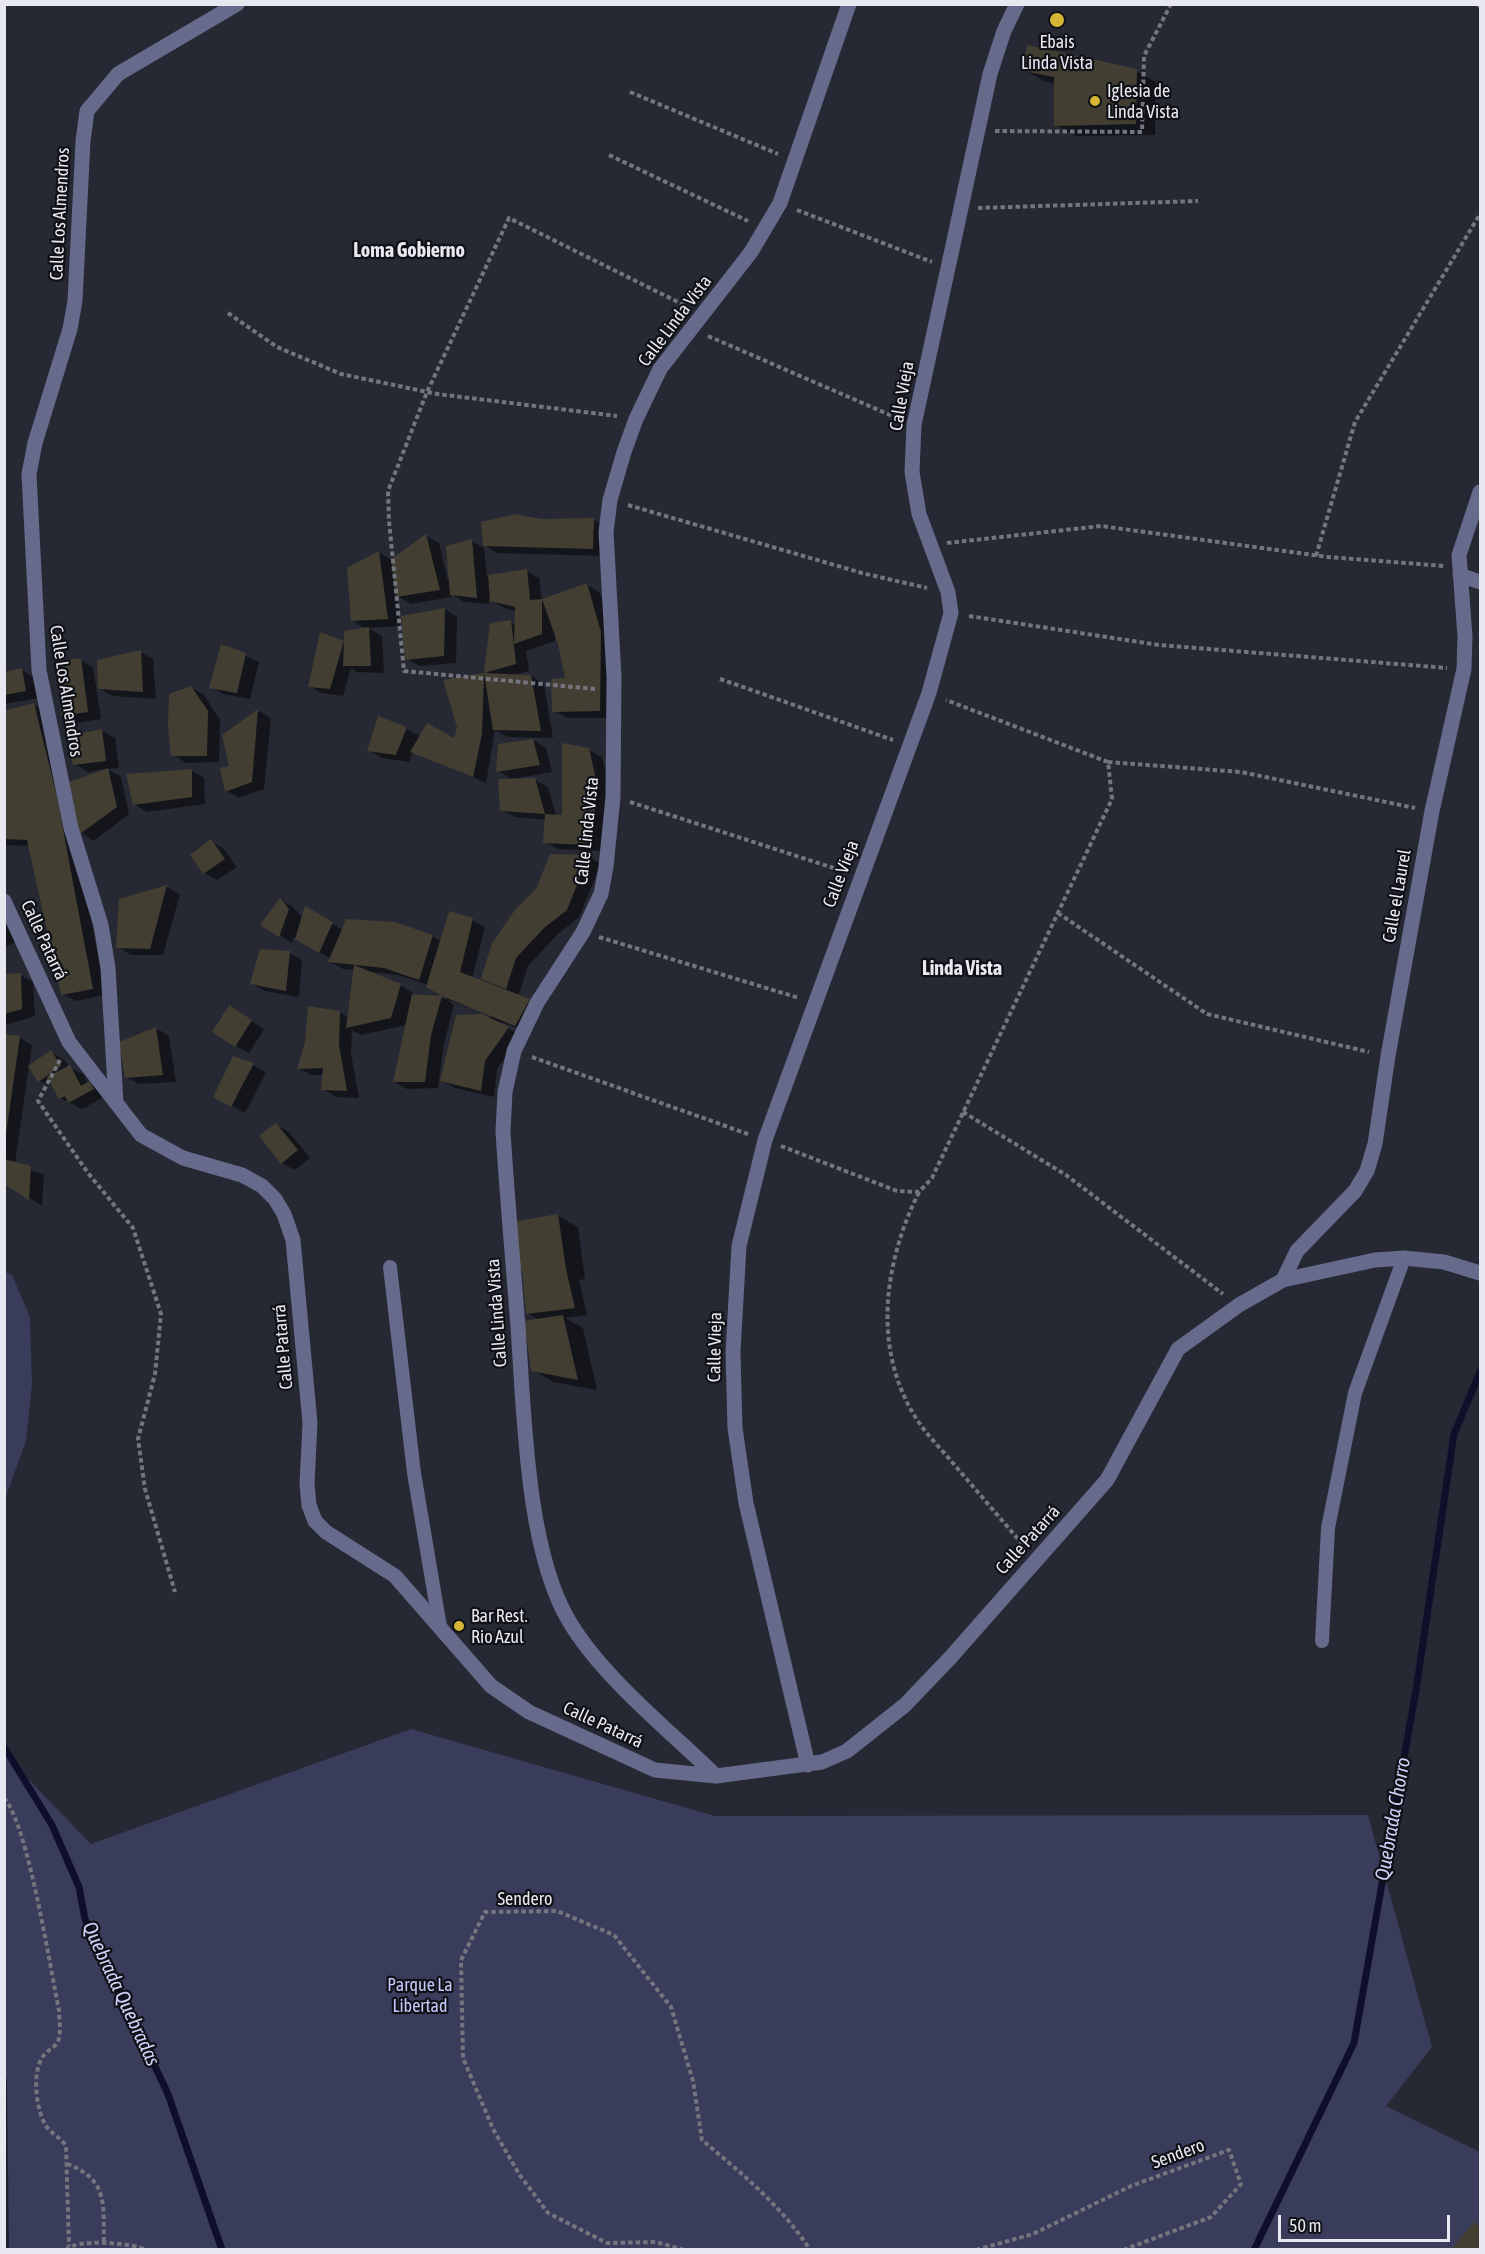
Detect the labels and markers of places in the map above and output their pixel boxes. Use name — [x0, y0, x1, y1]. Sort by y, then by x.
marker: Ebais Linda Vista — [1048, 11, 1066, 29]
place label: Ebais Linda Vista — [1021, 31, 1093, 74]
place label: Iglesia de Linda Vista — [1107, 80, 1179, 122]
marker: Iglesia de Linda Vista — [1088, 94, 1102, 108]
place label: Bar Rest. Rio Azul — [471, 1605, 528, 1648]
marker: Bar Rest. Rio Azul — [452, 1619, 466, 1633]

